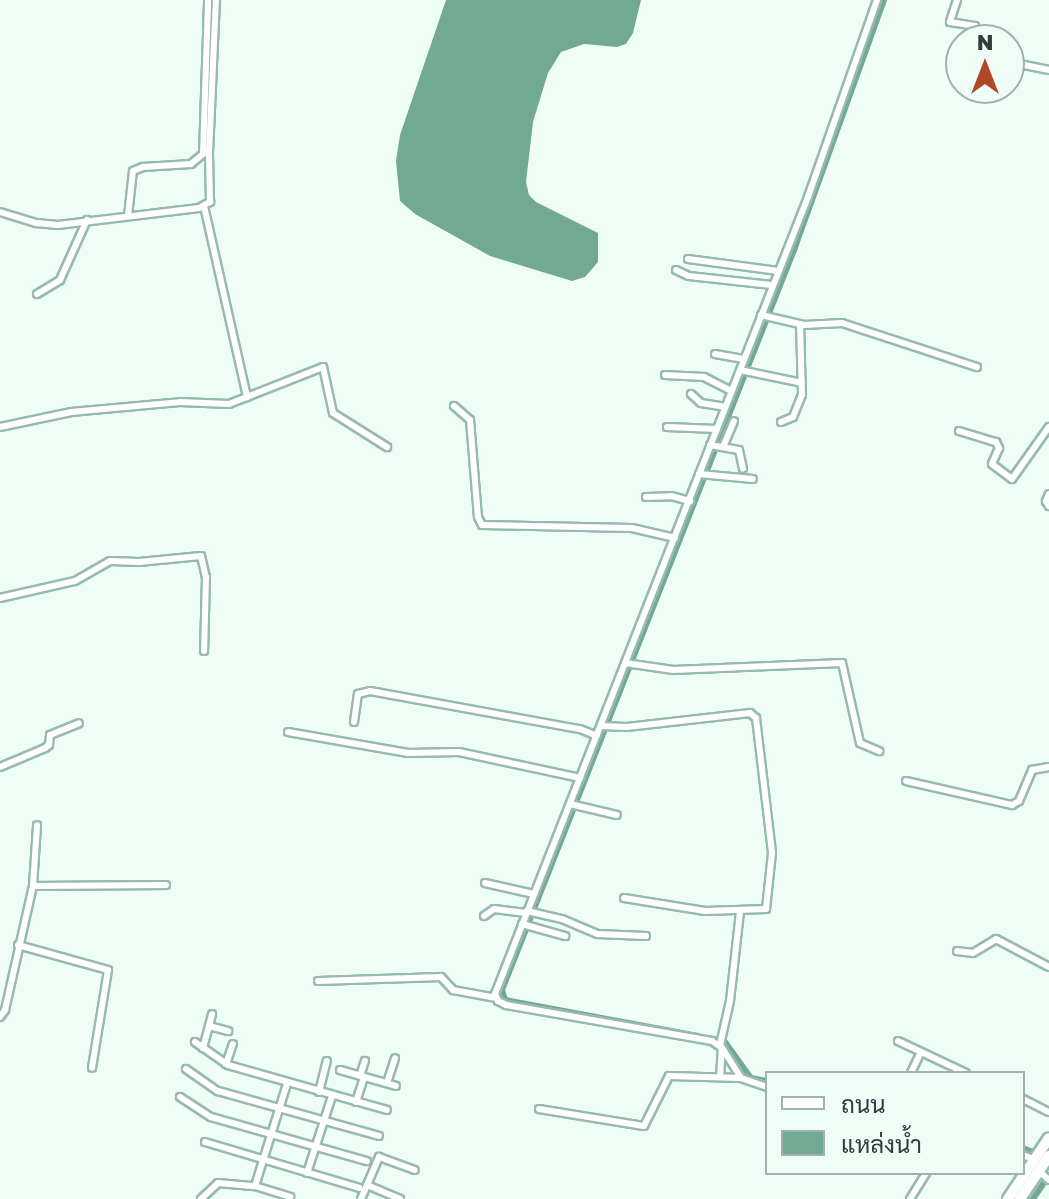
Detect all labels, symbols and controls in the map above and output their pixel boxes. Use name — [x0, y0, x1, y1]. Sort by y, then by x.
north arrow — [945, 24, 1025, 104]
text: N — [977, 28, 993, 55]
legend — [765, 1071, 1025, 1175]
text: ถนน — [841, 1089, 886, 1118]
text: แหล่งน้ำ — [841, 1129, 922, 1158]

